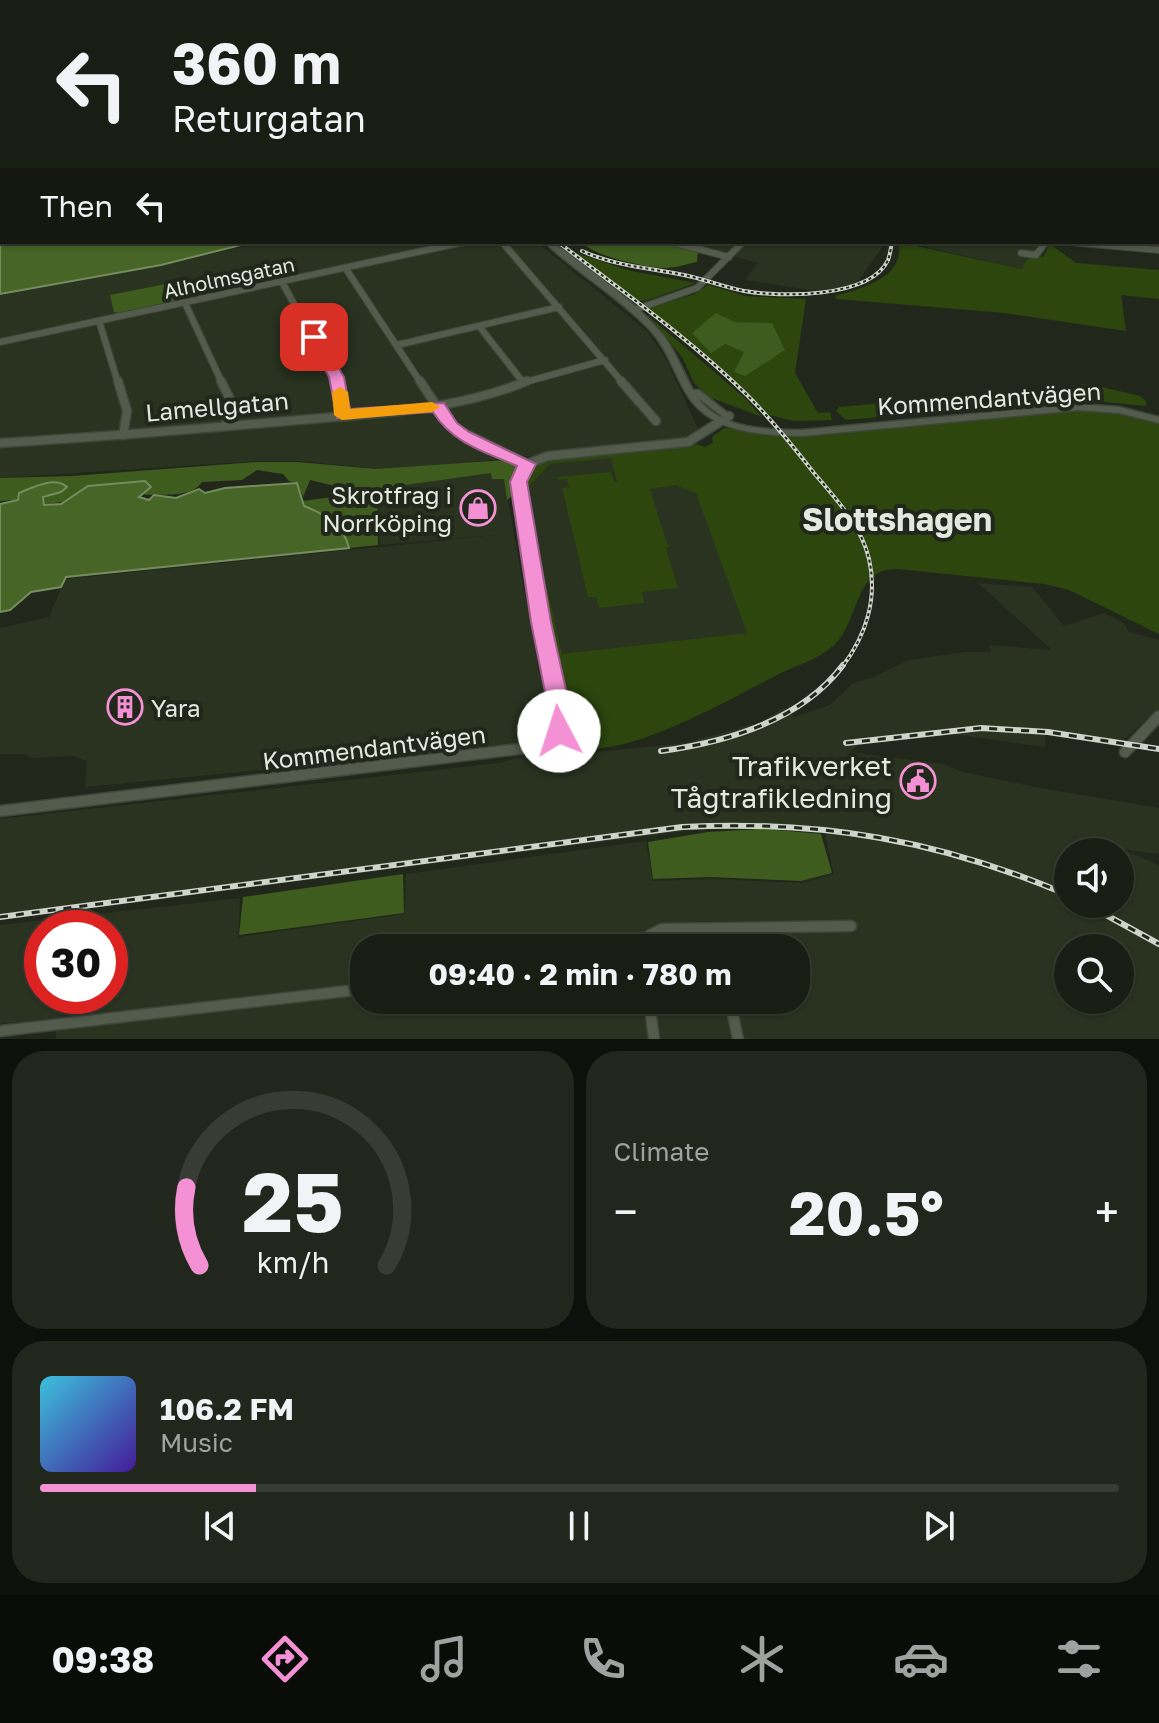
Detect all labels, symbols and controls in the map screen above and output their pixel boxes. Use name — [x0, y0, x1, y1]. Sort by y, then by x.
text: 360 m — [172, 29, 341, 96]
icon: left — [40, 32, 144, 136]
text: Returgatan — [172, 97, 366, 140]
icon: left — [129, 184, 173, 228]
text: Then — [40, 188, 113, 224]
street label: Alholmsgatan — [161, 251, 297, 303]
pin — [280, 303, 348, 371]
icon: arrive — [292, 315, 336, 359]
street label: Kommendantvägen — [876, 376, 1102, 420]
street label: Lamellgatan — [144, 385, 290, 427]
place label: Skrotfrag i Norrköping — [322, 480, 452, 537]
shop icon: Skrotfrag i Norrköping — [459, 489, 497, 527]
district label: Slottshagen — [802, 500, 992, 538]
building icon: Yara — [106, 688, 144, 726]
position arrow — [517, 689, 601, 773]
place label: Yara — [151, 693, 201, 722]
street label: Kommendantvägen — [261, 719, 487, 775]
place label: Trafikverket Tågtrafikledning — [671, 749, 892, 814]
public building icon: Trafikverket Tågtrafikledning — [899, 762, 937, 800]
map controls — [1054, 838, 1134, 1014]
button: sound — [1054, 838, 1134, 918]
speed limit sign: 30 — [24, 910, 128, 1014]
button: search — [1054, 934, 1134, 1014]
text: 09:40 · 2 min · 780 m — [429, 956, 731, 992]
text: Climate — [614, 1136, 709, 1167]
text: 25 — [242, 1150, 344, 1250]
text: 20.5° — [789, 1176, 944, 1248]
text: − — [614, 1185, 638, 1238]
text: + — [1095, 1185, 1119, 1238]
text: km/h — [256, 1245, 329, 1279]
text: 106.2 FM — [160, 1391, 294, 1427]
text: Music — [160, 1427, 233, 1458]
icon: previous — [198, 1504, 242, 1548]
icon: pause — [557, 1504, 601, 1548]
icon: next — [917, 1504, 961, 1548]
icon: directions — [257, 1631, 313, 1687]
icon: music — [416, 1631, 472, 1687]
icon: phone — [575, 1631, 631, 1687]
icon: climate — [734, 1631, 790, 1687]
icon: car — [893, 1631, 949, 1687]
icon: filters — [1051, 1631, 1107, 1687]
text: 09:38 — [51, 1638, 154, 1681]

